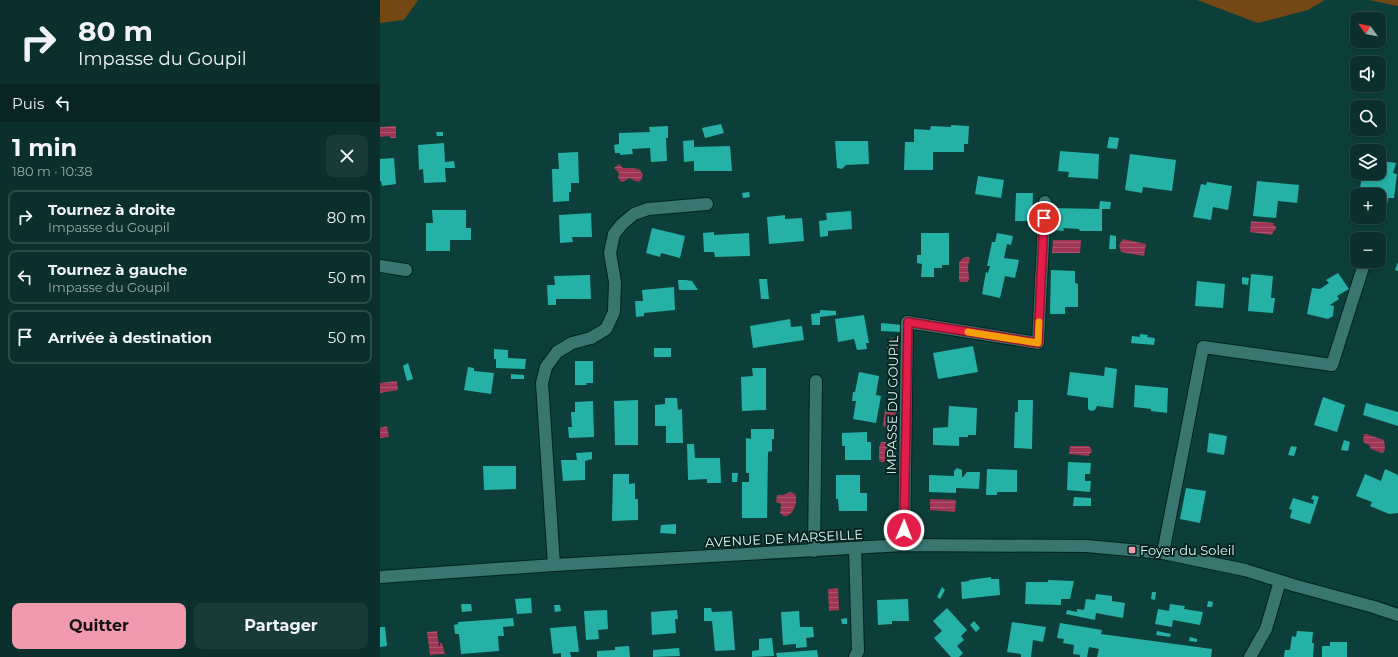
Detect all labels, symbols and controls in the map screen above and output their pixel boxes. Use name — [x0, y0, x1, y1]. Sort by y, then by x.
north arrow — [1350, 12, 1386, 48]
map controls — [1350, 12, 1386, 268]
text: 80 m — [78, 14, 153, 48]
icon: right — [12, 16, 64, 68]
text: Impasse du Goupil — [78, 48, 247, 70]
button: sound — [1350, 56, 1386, 92]
icon: left — [52, 92, 74, 114]
text: Puis — [12, 94, 44, 113]
button: search — [1350, 100, 1386, 136]
text: 1 min — [12, 133, 77, 162]
button: close — [326, 135, 368, 177]
button: layers — [1350, 144, 1386, 180]
text: 180 m · 10:38 — [12, 163, 93, 179]
button: + — [1350, 188, 1386, 224]
text: Tournez à droite — [48, 200, 176, 219]
pin — [1027, 201, 1061, 235]
icon: right — [14, 206, 36, 228]
icon: arrive — [1033, 207, 1055, 229]
text: 80 m — [327, 208, 366, 227]
text: Impasse du Goupil — [48, 219, 170, 235]
button: − — [1350, 232, 1386, 268]
text: Tournez à gauche — [48, 260, 187, 279]
icon: left — [14, 266, 36, 288]
text: 50 m — [328, 268, 366, 287]
text: Impasse du Goupil — [48, 279, 170, 295]
icon: arrive — [14, 326, 36, 348]
text: Arrivée à destination — [48, 328, 212, 347]
text: 50 m — [328, 328, 366, 347]
street label: IMPASSE DU GOUPIL — [883, 335, 901, 475]
position arrow — [883, 509, 925, 551]
street label: AVENUE DE MARSEILLE — [705, 526, 863, 550]
place label: Foyer du Soleil — [1140, 542, 1235, 558]
marker: Foyer du Soleil — [1127, 545, 1137, 555]
button: Quitter — [12, 603, 186, 649]
button: Partager — [194, 603, 368, 649]

